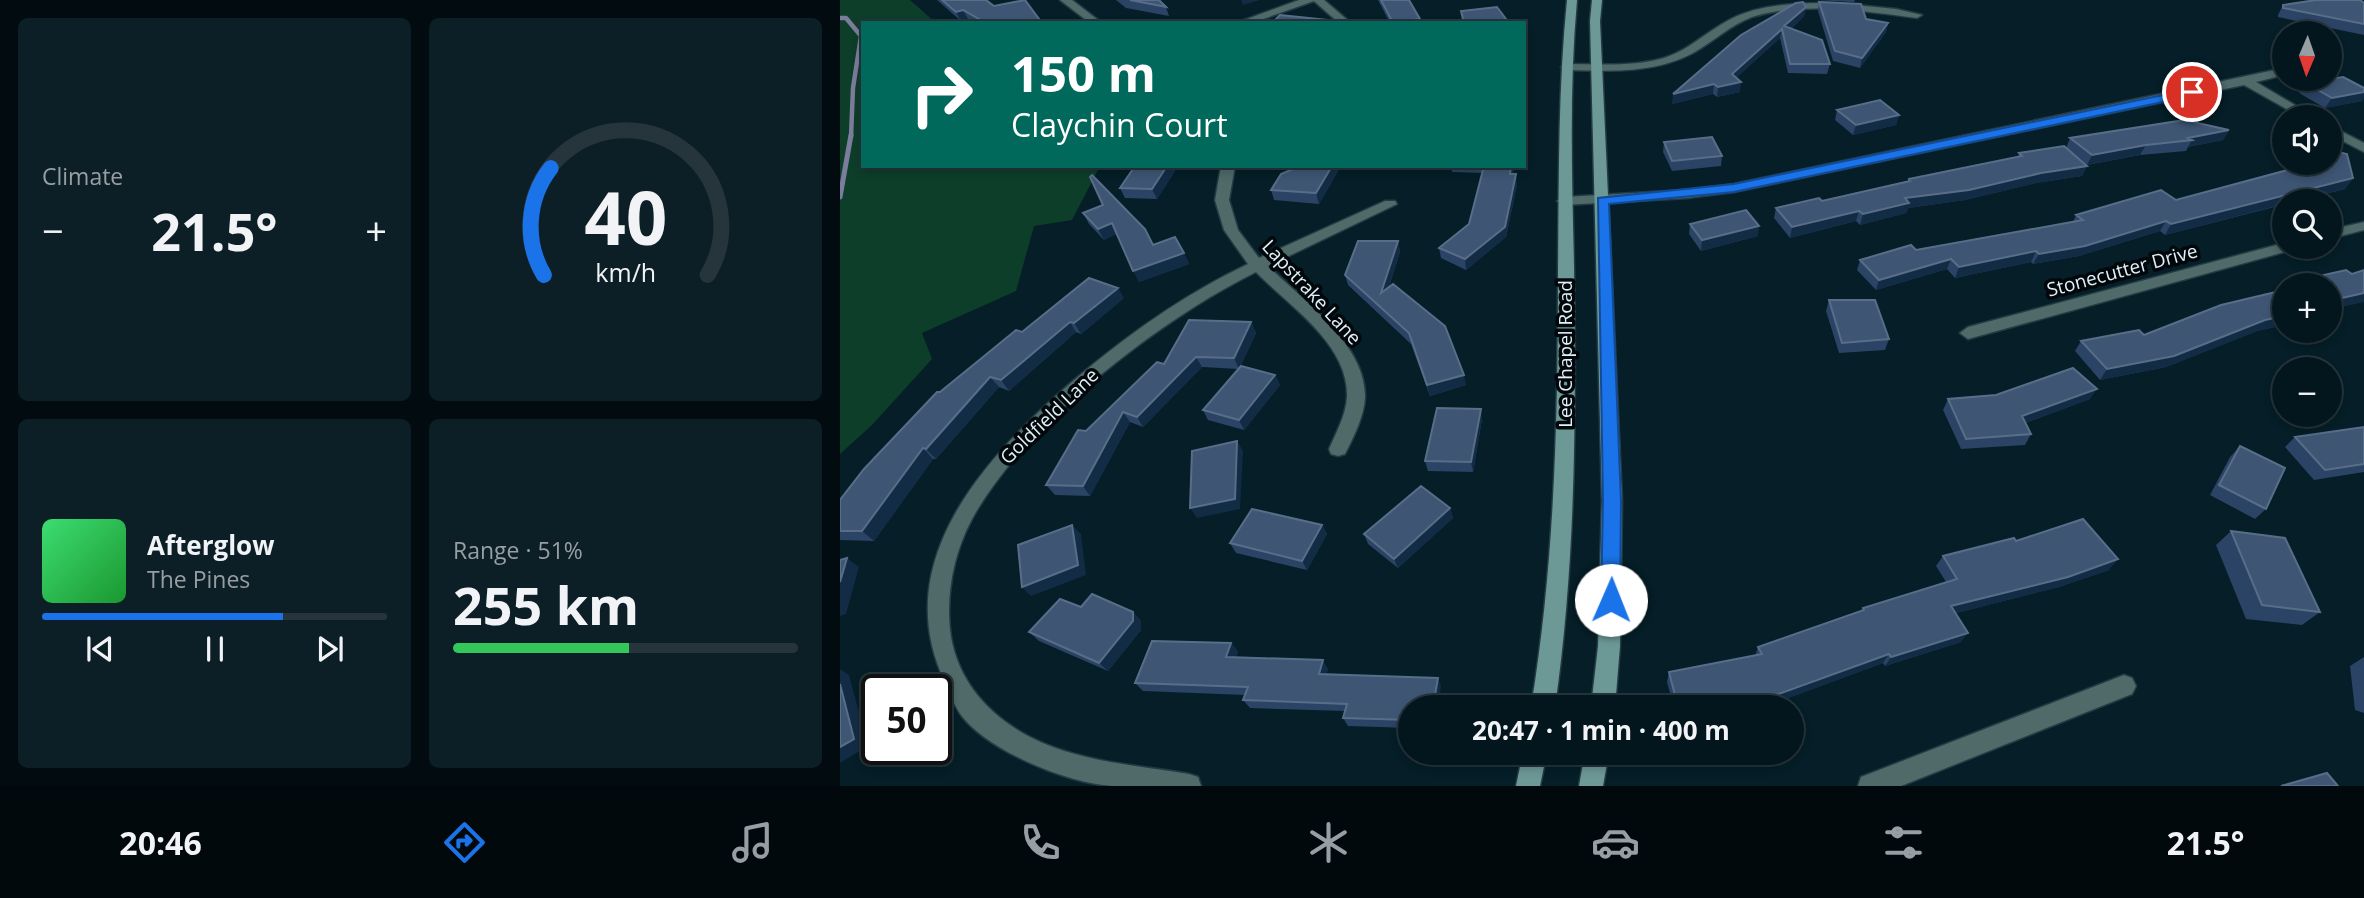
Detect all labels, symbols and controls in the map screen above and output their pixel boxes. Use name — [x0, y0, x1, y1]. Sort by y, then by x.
north arrow — [2272, 21, 2342, 91]
map controls — [2272, 21, 2342, 427]
text: 150 m — [1011, 40, 1156, 106]
icon: right — [896, 49, 987, 140]
pin — [2162, 62, 2222, 122]
icon: arrive — [2173, 73, 2211, 111]
text: Claychin Court — [1011, 103, 1228, 146]
button: sound — [2272, 105, 2342, 175]
text: Climate — [42, 160, 123, 192]
text: 40 — [584, 168, 667, 267]
button: search — [2272, 189, 2342, 259]
text: 21.5° — [151, 195, 278, 266]
text: − — [42, 204, 64, 256]
text: + — [365, 204, 387, 256]
street label: Lapstrake Lane — [1257, 234, 1367, 350]
street label: Stonecutter Drive — [2044, 237, 2200, 303]
text: km/h — [595, 255, 656, 289]
button: + — [2272, 273, 2342, 343]
street label: Lee Chapel Road — [1552, 280, 1578, 428]
button: − — [2272, 357, 2342, 427]
street label: Goldfield Lane — [994, 362, 1104, 470]
text: Afterglow — [147, 527, 274, 563]
text: Range · 51% — [453, 534, 583, 566]
text: The Pines — [147, 563, 250, 595]
position arrow — [1574, 563, 1648, 637]
text: 255 km — [453, 569, 639, 640]
icon: previous — [81, 630, 119, 668]
icon: pause — [196, 630, 234, 668]
icon: next — [311, 630, 349, 668]
speed limit sign: 50 — [861, 674, 952, 765]
text: 20:47 · 1 min · 400 m — [1472, 712, 1730, 748]
icon: directions — [440, 818, 489, 867]
icon: music — [728, 818, 777, 867]
icon: phone — [1016, 818, 1065, 867]
icon: climate — [1304, 818, 1353, 867]
icon: car — [1591, 818, 1640, 867]
icon: filters — [1879, 818, 1928, 867]
text: 20:46 — [119, 821, 202, 864]
text: 21.5° — [2167, 821, 2245, 864]

